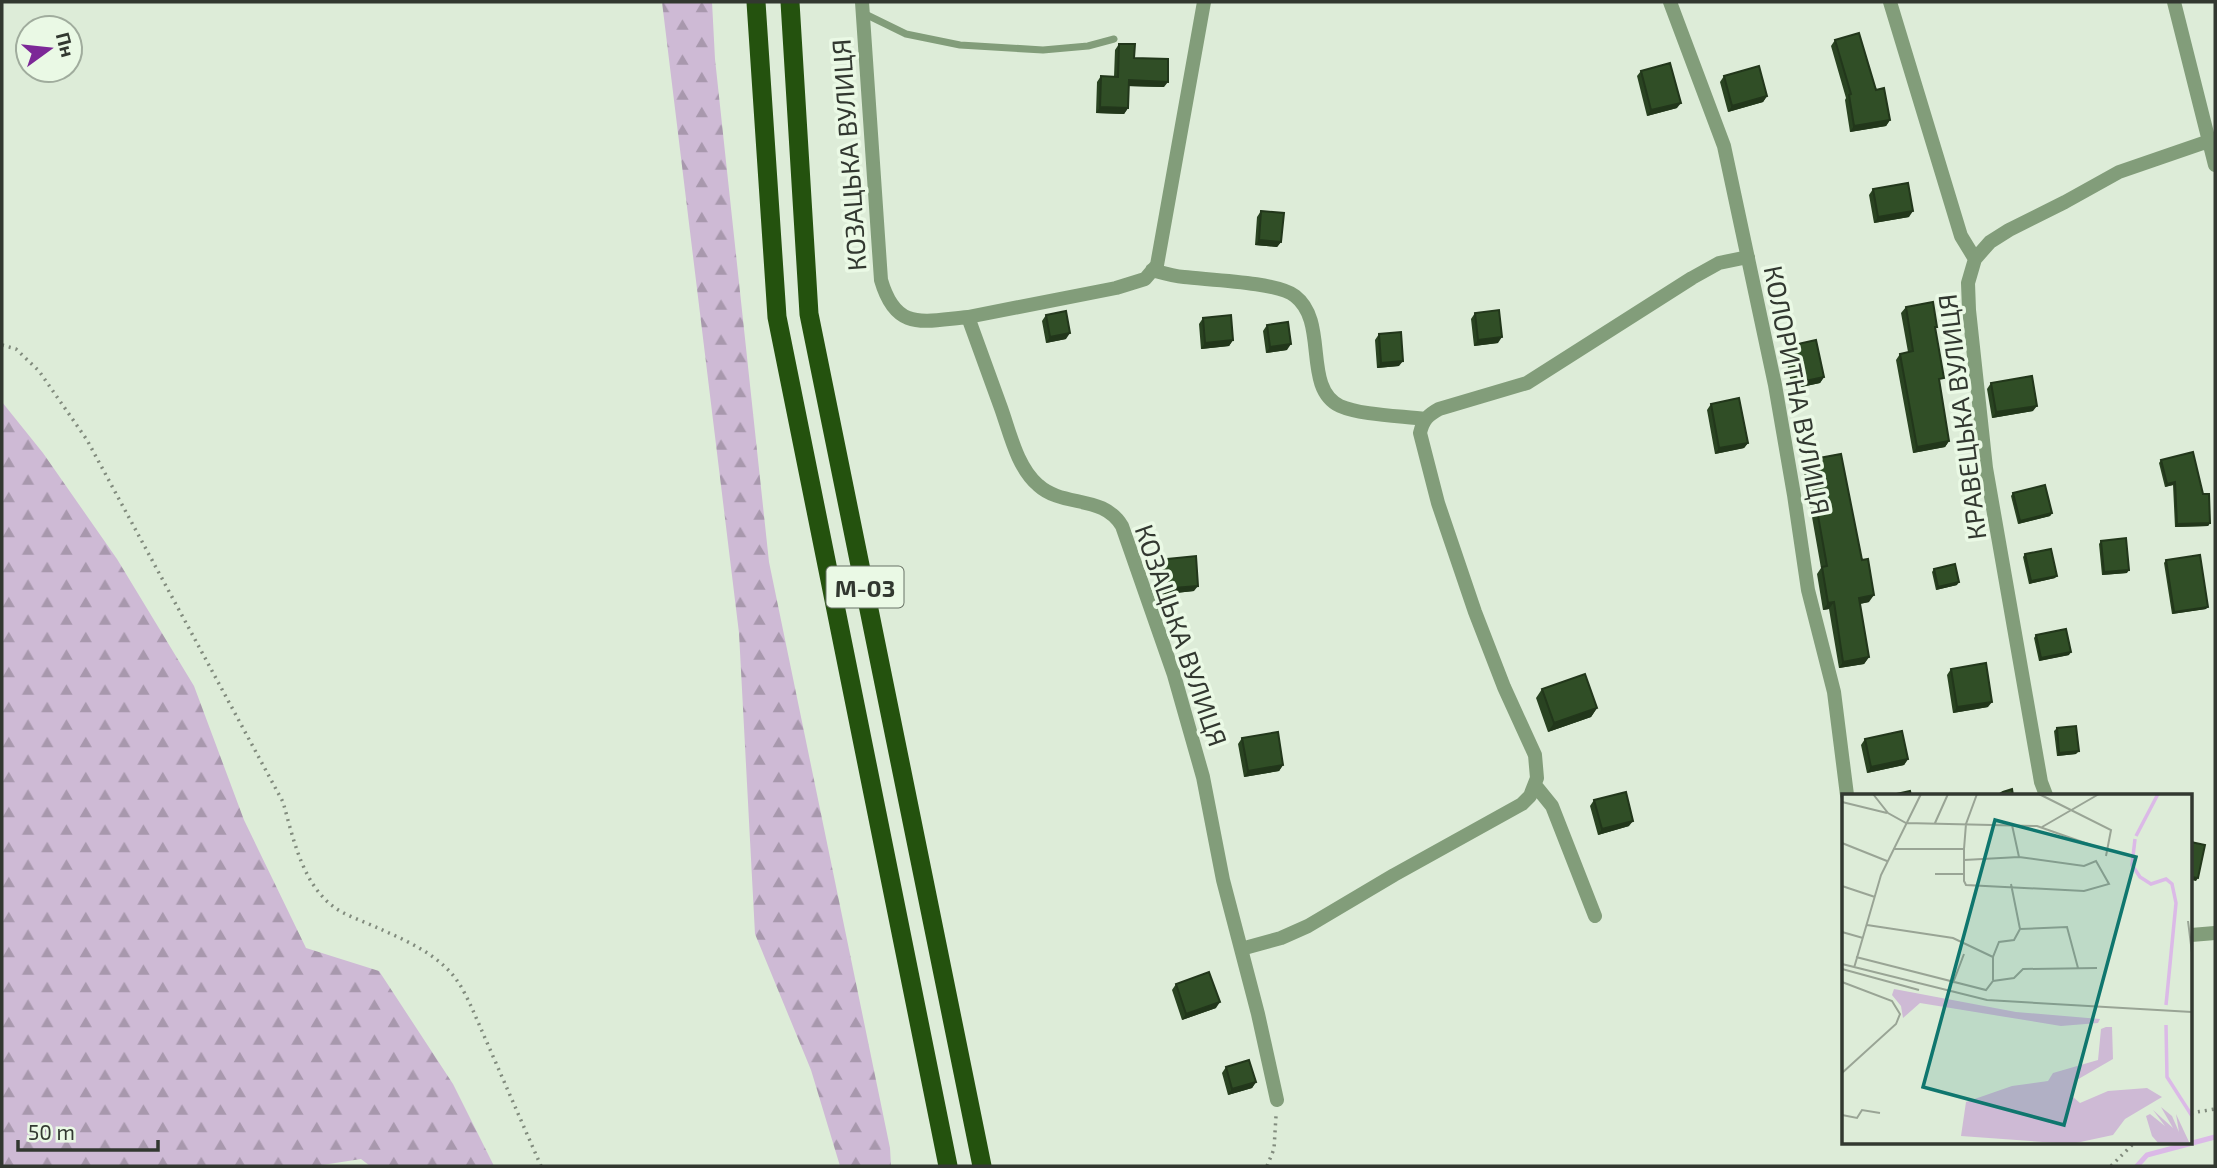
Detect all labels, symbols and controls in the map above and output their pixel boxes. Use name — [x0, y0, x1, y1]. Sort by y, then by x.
north arrow — [14, 14, 84, 84]
text: Пн — [52, 30, 80, 59]
street label: КОЗАЦЬКА ВУЛИЦЯ — [824, 38, 872, 272]
street label: КОЛОРИТНА ВУЛИЦЯ — [1759, 263, 1837, 517]
street label: КРАВЕЦЬКА ВУЛИЦЯ — [1931, 292, 1991, 542]
street label: КОЗАЦЬКА ВУЛИЦЯ — [1130, 520, 1234, 750]
road number: М-03 — [826, 566, 903, 608]
inset map — [1842, 794, 2192, 1144]
scale bar — [18, 1108, 158, 1152]
text: 50 m — [28, 1119, 75, 1144]

